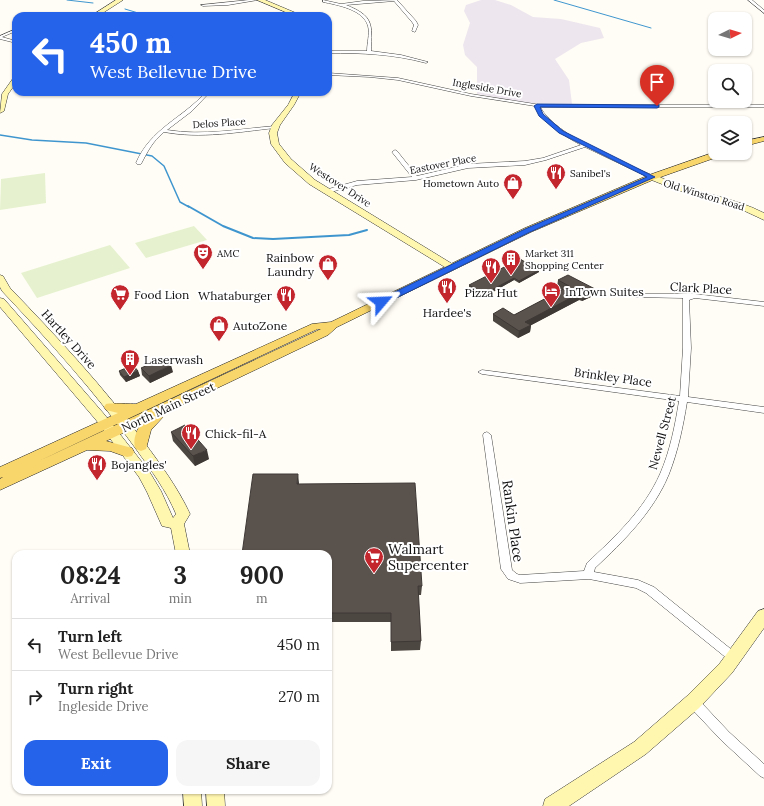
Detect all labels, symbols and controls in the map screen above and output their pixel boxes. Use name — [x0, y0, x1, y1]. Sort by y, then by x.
north arrow — [708, 12, 752, 56]
map controls — [708, 12, 752, 160]
text: 450 m — [90, 25, 171, 61]
icon: left — [24, 28, 76, 80]
text: West Bellevue Drive — [90, 60, 257, 83]
button: search — [708, 64, 752, 108]
pin — [640, 65, 674, 106]
icon: arrive — [646, 71, 668, 93]
street label: Ingleside Drive — [452, 76, 523, 101]
street label: Delos Place — [192, 115, 247, 131]
button: layers — [708, 116, 752, 160]
street label: Eastover Place — [409, 151, 478, 177]
street label: Westover Drive — [306, 160, 374, 210]
restaurant icon: Sanibel's — [545, 162, 567, 190]
place label: Sanibel's — [570, 167, 611, 180]
shop icon: Hometown Auto — [502, 172, 524, 200]
street label: Old Winston Road — [662, 176, 746, 214]
place label: Hometown Auto — [423, 177, 499, 190]
theatre icon: AMC — [192, 242, 214, 270]
place label: AMC — [216, 247, 239, 260]
place label: Market 311 Shopping Center — [525, 247, 604, 272]
building icon: Market 311 Shopping Center — [500, 248, 522, 276]
place label: Rainbow Laundry — [266, 250, 315, 279]
shop icon: Rainbow Laundry — [317, 253, 339, 281]
restaurant icon: Pizza Hut — [480, 256, 502, 284]
restaurant icon: Hardee's — [436, 276, 458, 304]
street label: Clark Place — [670, 279, 733, 297]
hotel icon: InTown Suites — [540, 280, 562, 308]
position arrow — [360, 281, 402, 323]
supermarket icon: Food Lion — [109, 283, 131, 311]
restaurant icon: Whataburger — [275, 284, 297, 312]
place label: InTown Suites — [565, 284, 644, 299]
place label: Pizza Hut — [464, 285, 518, 300]
place label: Food Lion — [134, 287, 189, 302]
place label: Whataburger — [198, 288, 273, 303]
place label: Hardee's — [423, 305, 472, 320]
street label: Hartley Drive — [38, 306, 100, 372]
shop icon: AutoZone — [208, 314, 230, 342]
place label: AutoZone — [232, 318, 288, 333]
building icon: Laserwash — [119, 348, 141, 376]
place label: Laserwash — [144, 352, 203, 367]
street label: Brinkley Place — [573, 364, 653, 390]
street label: North Main Street — [119, 379, 217, 435]
street label: Newell Street — [645, 394, 679, 471]
restaurant icon: Chick-fil-A — [180, 422, 202, 450]
place label: Chick-fil-A — [205, 426, 267, 441]
restaurant icon: Bojangles' — [86, 453, 108, 481]
place label: Bojangles' — [111, 457, 167, 472]
street label: Rankin Place — [498, 479, 528, 564]
place label: Walmart Supercenter — [388, 540, 469, 574]
supermarket icon: Walmart Supercenter — [363, 546, 385, 574]
text: 08:24 — [60, 560, 121, 591]
text: 3 — [174, 560, 187, 591]
text: 900 — [240, 560, 284, 591]
text: Arrival — [70, 590, 110, 607]
text: min — [169, 590, 192, 607]
text: m — [256, 590, 268, 607]
text: Turn left — [58, 627, 122, 646]
icon: left — [24, 634, 46, 656]
text: 450 m — [277, 635, 320, 654]
text: West Bellevue Drive — [58, 646, 178, 663]
text: Turn right — [58, 679, 134, 698]
icon: right — [24, 686, 46, 708]
text: 270 m — [278, 687, 320, 706]
text: Ingleside Drive — [58, 698, 149, 715]
button: Exit — [24, 740, 168, 786]
button: Share — [176, 740, 320, 786]

